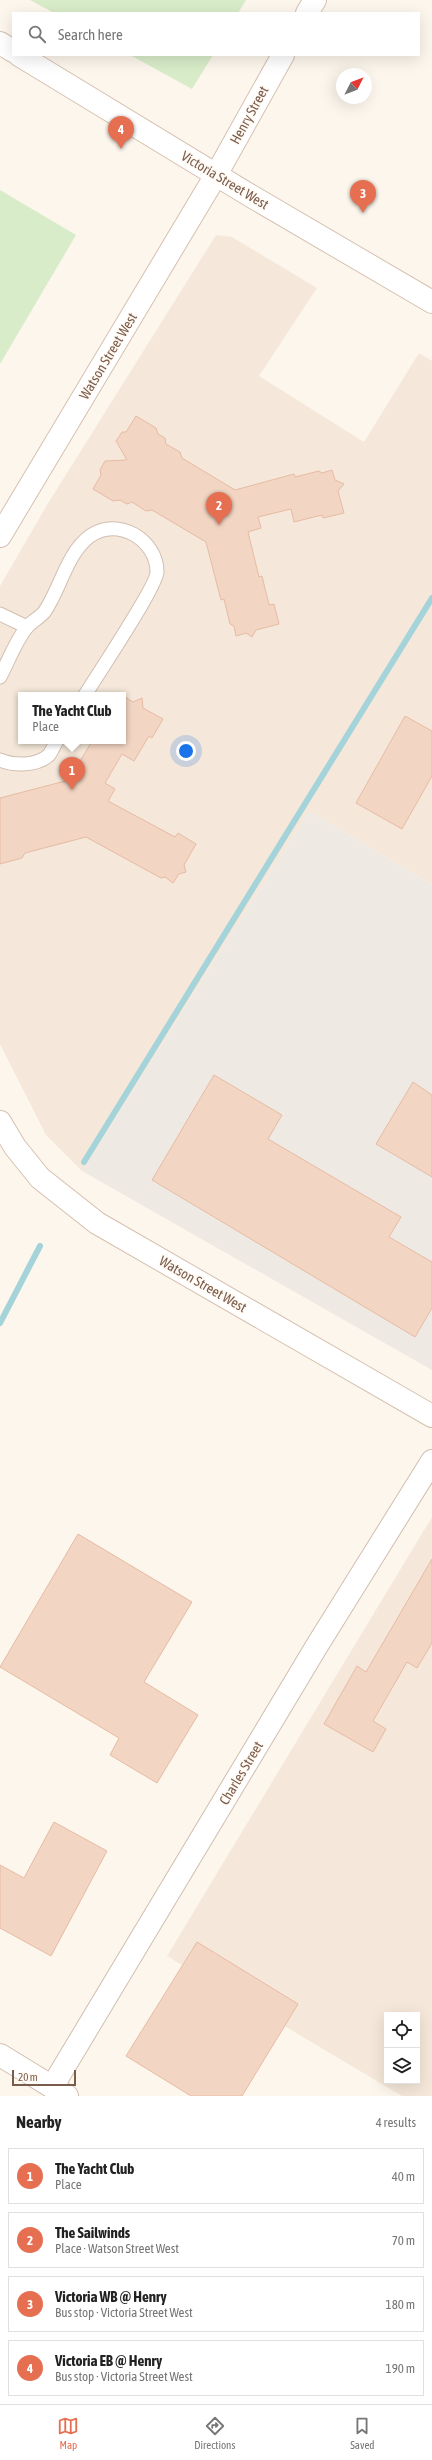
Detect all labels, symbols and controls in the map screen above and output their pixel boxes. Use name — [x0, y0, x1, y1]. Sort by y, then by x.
search box — [12, 12, 420, 56]
icon: search — [26, 23, 48, 45]
text: Search here — [58, 26, 123, 43]
north arrow — [336, 68, 372, 104]
street label: Henry Street — [227, 83, 271, 147]
pin: 4 — [108, 116, 134, 149]
street label: Victoria Street West — [178, 148, 272, 212]
pin: 3 — [350, 180, 376, 213]
street label: Watson Street West — [76, 310, 140, 402]
pin: 2 — [206, 492, 232, 525]
popup — [18, 692, 126, 744]
text: The Yacht Club — [32, 702, 112, 719]
text: Place — [32, 719, 59, 734]
your location — [176, 741, 196, 761]
pin: 1 — [59, 757, 85, 790]
street label: Watson Street West — [156, 1253, 250, 1315]
street label: Charles Street — [216, 1738, 266, 1808]
map controls — [384, 2012, 420, 2084]
button: locate — [384, 2012, 420, 2048]
button: layers — [384, 2048, 420, 2084]
scale bar — [12, 2068, 76, 2087]
text: 20 m — [18, 2071, 38, 2083]
text: Nearby — [16, 2112, 62, 2132]
text: 4 results — [376, 2115, 416, 2130]
text: The Yacht Club — [55, 2160, 134, 2177]
text: 1 — [27, 2169, 33, 2184]
text: 40 m — [392, 2169, 415, 2184]
text: Place — [55, 2177, 82, 2192]
text: The Sailwinds — [55, 2224, 130, 2241]
text: 2 — [27, 2233, 33, 2248]
text: 70 m — [392, 2233, 415, 2248]
text: Place · Watson Street West — [55, 2241, 179, 2256]
text: Victoria WB @ Henry — [55, 2288, 167, 2305]
text: 3 — [27, 2297, 33, 2312]
text: 180 m — [386, 2297, 415, 2312]
text: Bus stop · Victoria Street West — [55, 2305, 193, 2320]
text: Victoria EB @ Henry — [55, 2352, 162, 2369]
text: 4 — [27, 2361, 33, 2376]
text: 190 m — [386, 2361, 415, 2376]
text: Bus stop · Victoria Street West — [55, 2369, 193, 2384]
tab: Map — [57, 2415, 79, 2451]
tab: Directions — [194, 2415, 235, 2451]
tab: Saved — [350, 2415, 375, 2451]

